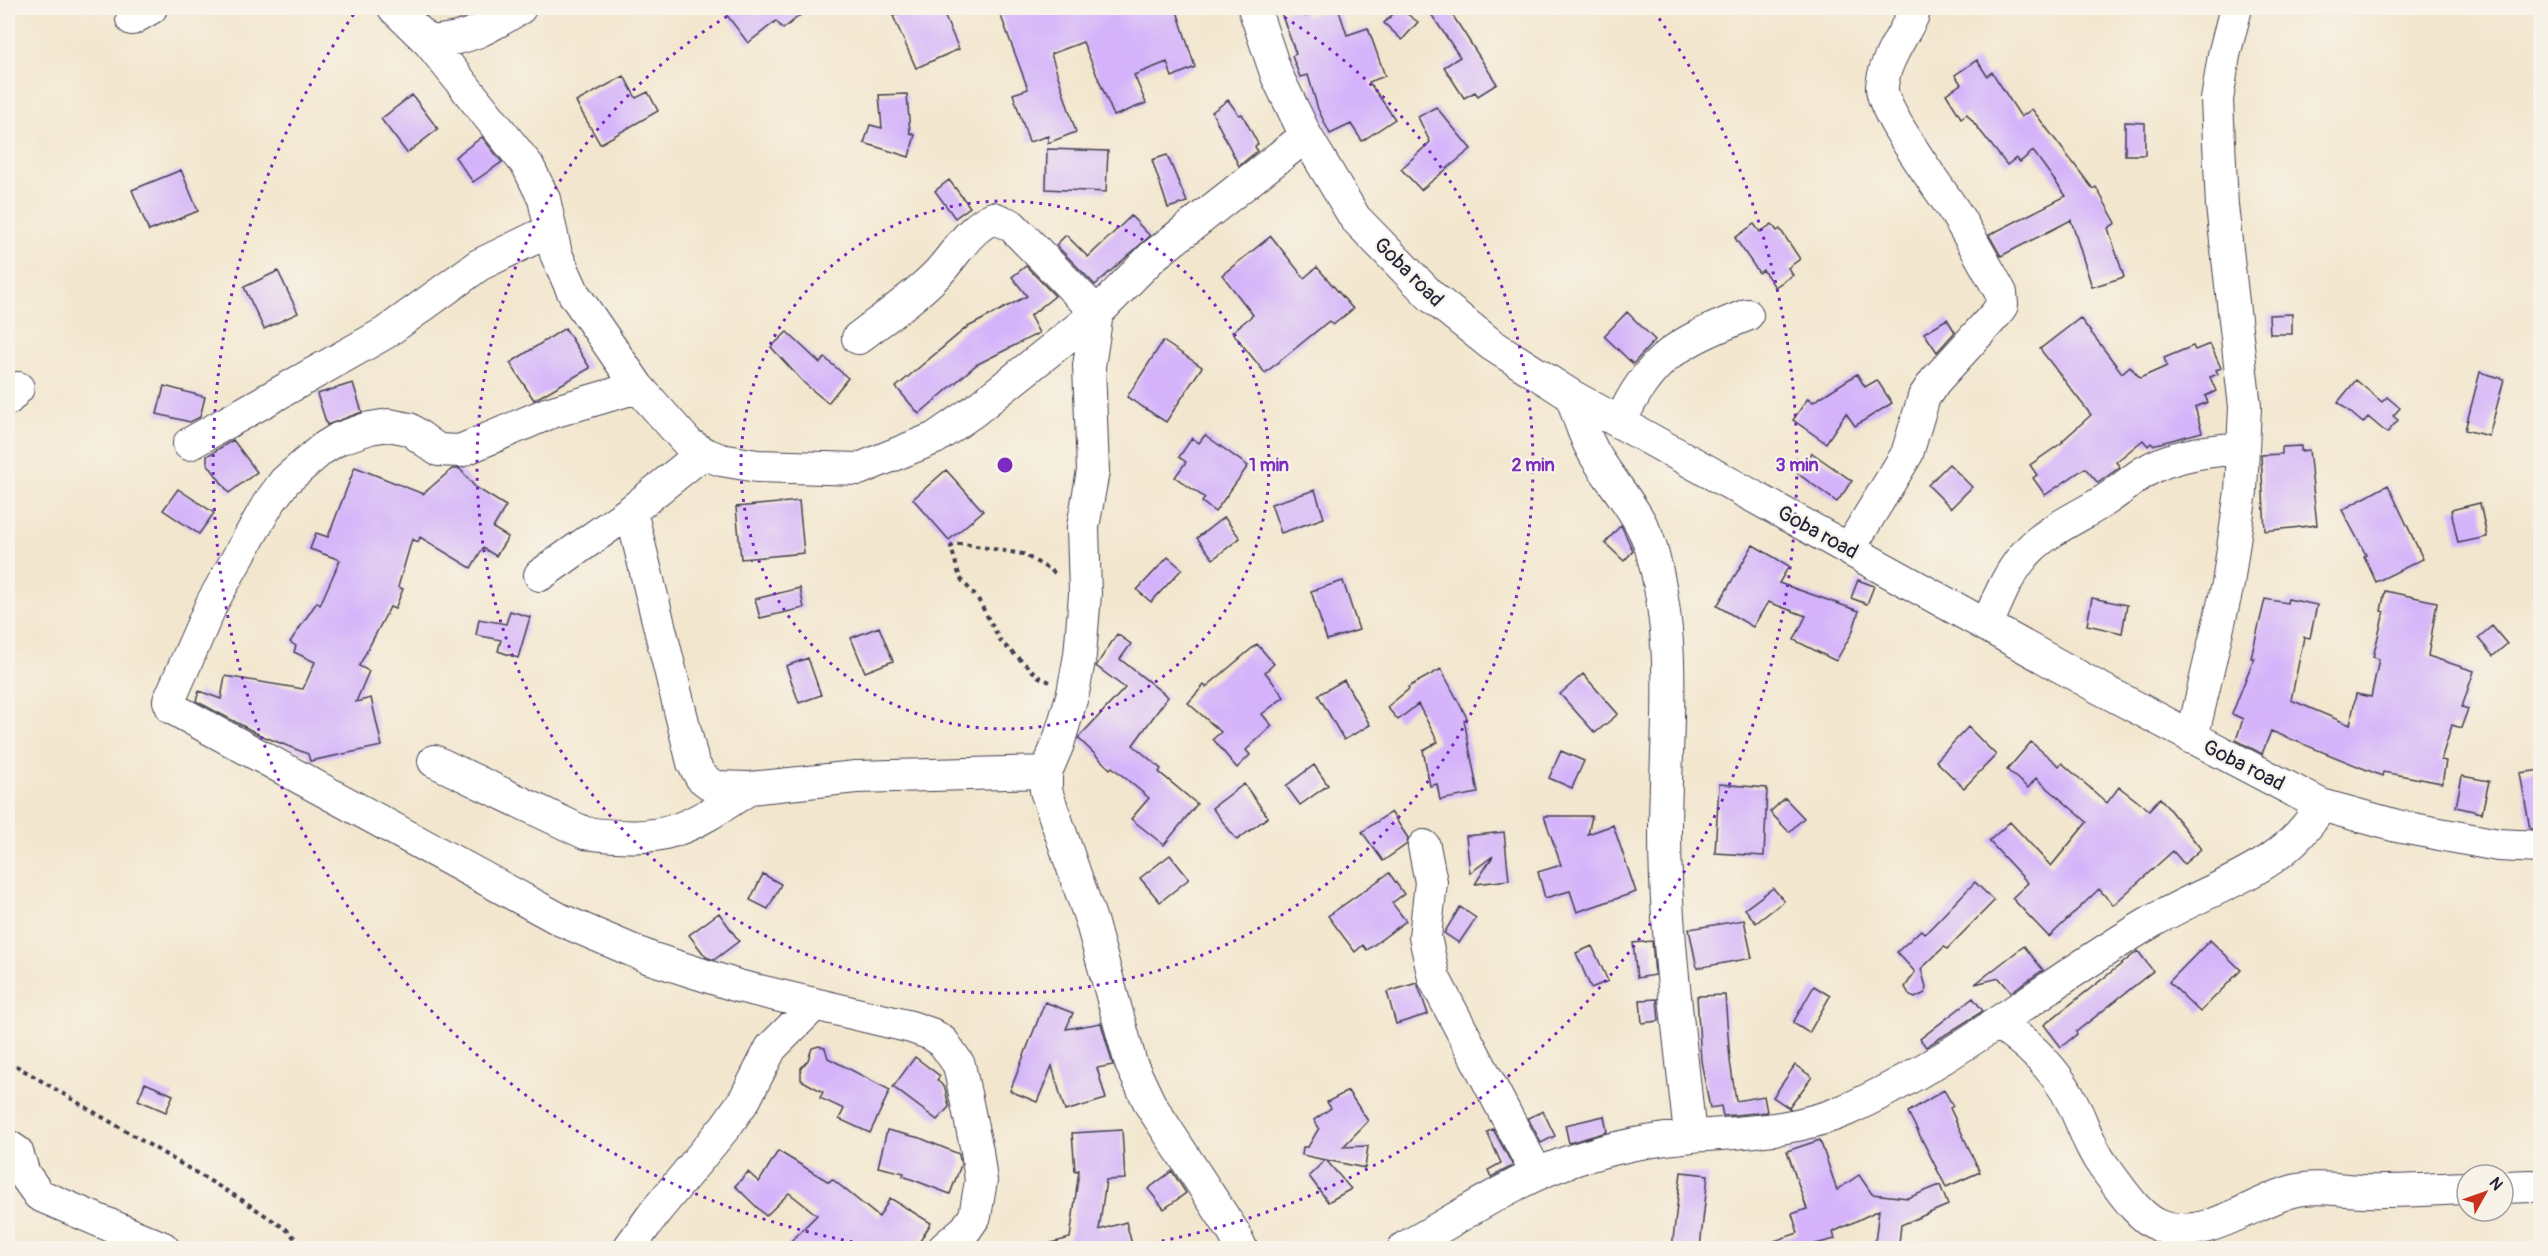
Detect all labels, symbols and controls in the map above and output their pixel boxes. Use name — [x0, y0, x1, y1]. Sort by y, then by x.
street label: Goba road — [1368, 232, 1449, 313]
text: 1 min — [1249, 454, 1289, 477]
text: 2 min — [1511, 454, 1555, 477]
text: 3 min — [1775, 454, 1819, 477]
centre of rings — [995, 455, 1015, 475]
street label: Goba road — [1773, 499, 1863, 566]
street label: Goba road — [2198, 733, 2289, 798]
north arrow — [2455, 1163, 2515, 1223]
text: N — [2485, 1173, 2507, 1195]

